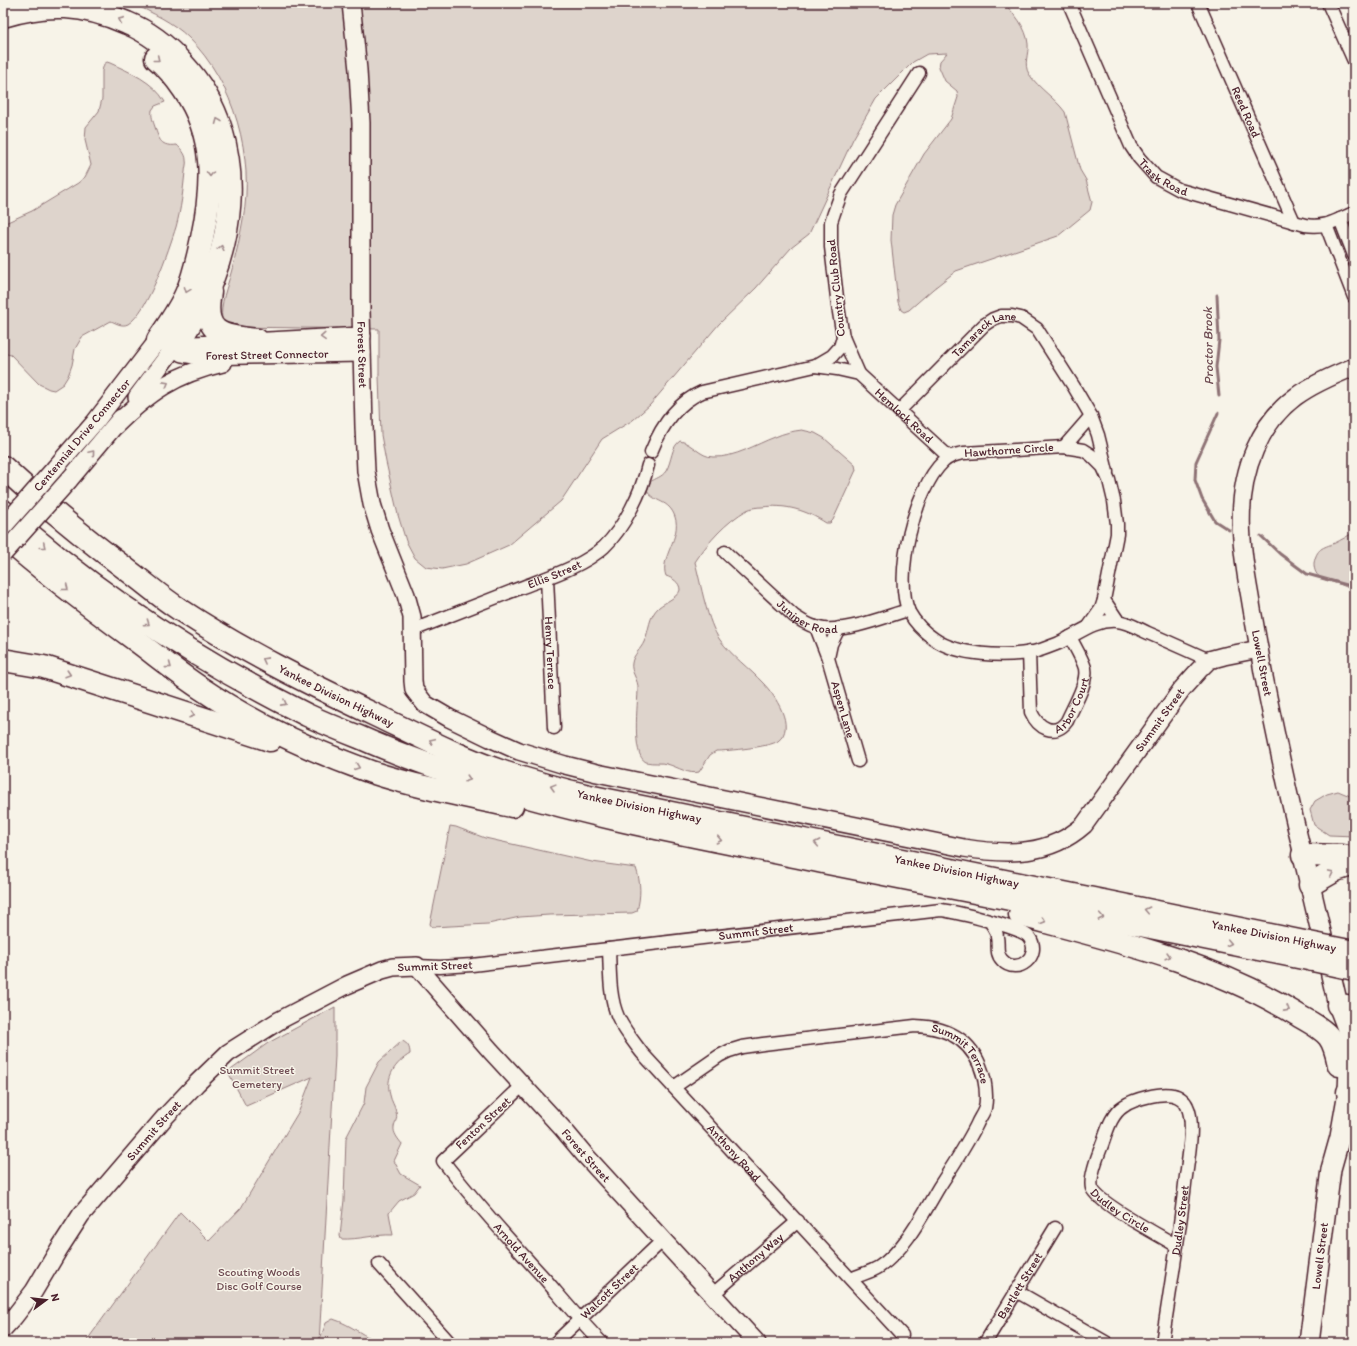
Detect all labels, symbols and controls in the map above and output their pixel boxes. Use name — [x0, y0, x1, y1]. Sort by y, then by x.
one-way arrow — [117, 17, 124, 25]
one-way arrow — [153, 55, 160, 62]
street label: Reed Road — [1228, 84, 1263, 140]
one-way arrow — [215, 117, 223, 125]
street label: Trask Road — [1136, 156, 1190, 199]
one-way arrow — [206, 171, 214, 177]
street label: Country Club Road — [824, 238, 848, 337]
one-way arrow — [217, 245, 225, 252]
one-way arrow — [184, 287, 192, 294]
water label: Proctor Brook — [1200, 306, 1216, 385]
street label: Tamarack Lane — [949, 309, 1018, 360]
street label: Forest Street — [354, 321, 370, 389]
one-way arrow — [320, 333, 326, 342]
street label: Forest Street Connector — [205, 347, 329, 363]
street label: Centennial Drive Connector — [31, 376, 133, 494]
one-way arrow — [162, 382, 169, 389]
street label: Hemlock Road — [872, 385, 936, 446]
street label: Hawthorne Circle — [964, 440, 1054, 460]
one-way arrow — [87, 451, 94, 458]
one-way arrow — [38, 541, 45, 548]
street label: Ellis Street — [526, 557, 584, 591]
one-way arrow — [61, 583, 68, 590]
street label: Juniper Road — [774, 597, 838, 636]
street label: Henry Terrace — [542, 616, 559, 690]
one-way arrow — [143, 618, 150, 625]
street label: Lowell Street — [1249, 629, 1275, 698]
one-way arrow — [262, 657, 269, 664]
one-way arrow — [165, 661, 172, 668]
street label: Yankee Division Highway — [276, 661, 396, 730]
one-way arrow — [65, 669, 72, 678]
street label: Arbor Court — [1052, 676, 1092, 736]
street label: Aspen Lane — [828, 679, 858, 740]
street label: Summit Street — [1132, 685, 1188, 755]
one-way arrow — [279, 698, 287, 705]
one-way arrow — [188, 710, 195, 719]
one-way arrow — [428, 738, 436, 746]
one-way arrow — [354, 762, 361, 770]
one-way arrow — [465, 774, 472, 782]
one-way arrow — [550, 783, 557, 792]
street label: Yankee Division Highway — [576, 786, 703, 826]
one-way arrow — [715, 836, 722, 844]
one-way arrow — [814, 839, 820, 848]
street label: Yankee Division Highway — [893, 852, 1020, 891]
one-way arrow — [1327, 870, 1334, 877]
one-way arrow — [1144, 907, 1150, 915]
one-way arrow — [1098, 912, 1104, 921]
one-way arrow — [1039, 916, 1046, 925]
street label: Yankee Division Highway — [1210, 917, 1338, 955]
street label: Summit Street — [718, 920, 795, 943]
one-way arrow — [1225, 939, 1232, 947]
one-way arrow — [1165, 952, 1171, 960]
street label: Summit Street — [397, 958, 473, 974]
one-way arrow — [1282, 1004, 1290, 1011]
street label: Summit Terrace — [930, 1021, 992, 1085]
park label: Summit Street Cemetery — [219, 1063, 295, 1091]
street label: Fenton Street — [453, 1094, 514, 1152]
street label: Summit Street — [124, 1097, 184, 1163]
street label: Anthony Road — [704, 1121, 764, 1185]
street label: Forest Street — [559, 1126, 614, 1186]
street label: Dudley Street — [1169, 1184, 1192, 1256]
street label: Dudley Circle — [1087, 1185, 1153, 1236]
street label: Arnold Avenue — [491, 1220, 552, 1286]
street label: Lowell Street — [1309, 1221, 1331, 1290]
street label: Anthony Way — [725, 1230, 786, 1285]
street label: Bartlett Street — [994, 1249, 1046, 1322]
street label: Walcott Street — [578, 1260, 641, 1322]
park label: Scouting Woods Disc Golf Course — [216, 1265, 302, 1293]
north arrow — [26, 1280, 66, 1320]
text: N — [48, 1292, 62, 1303]

